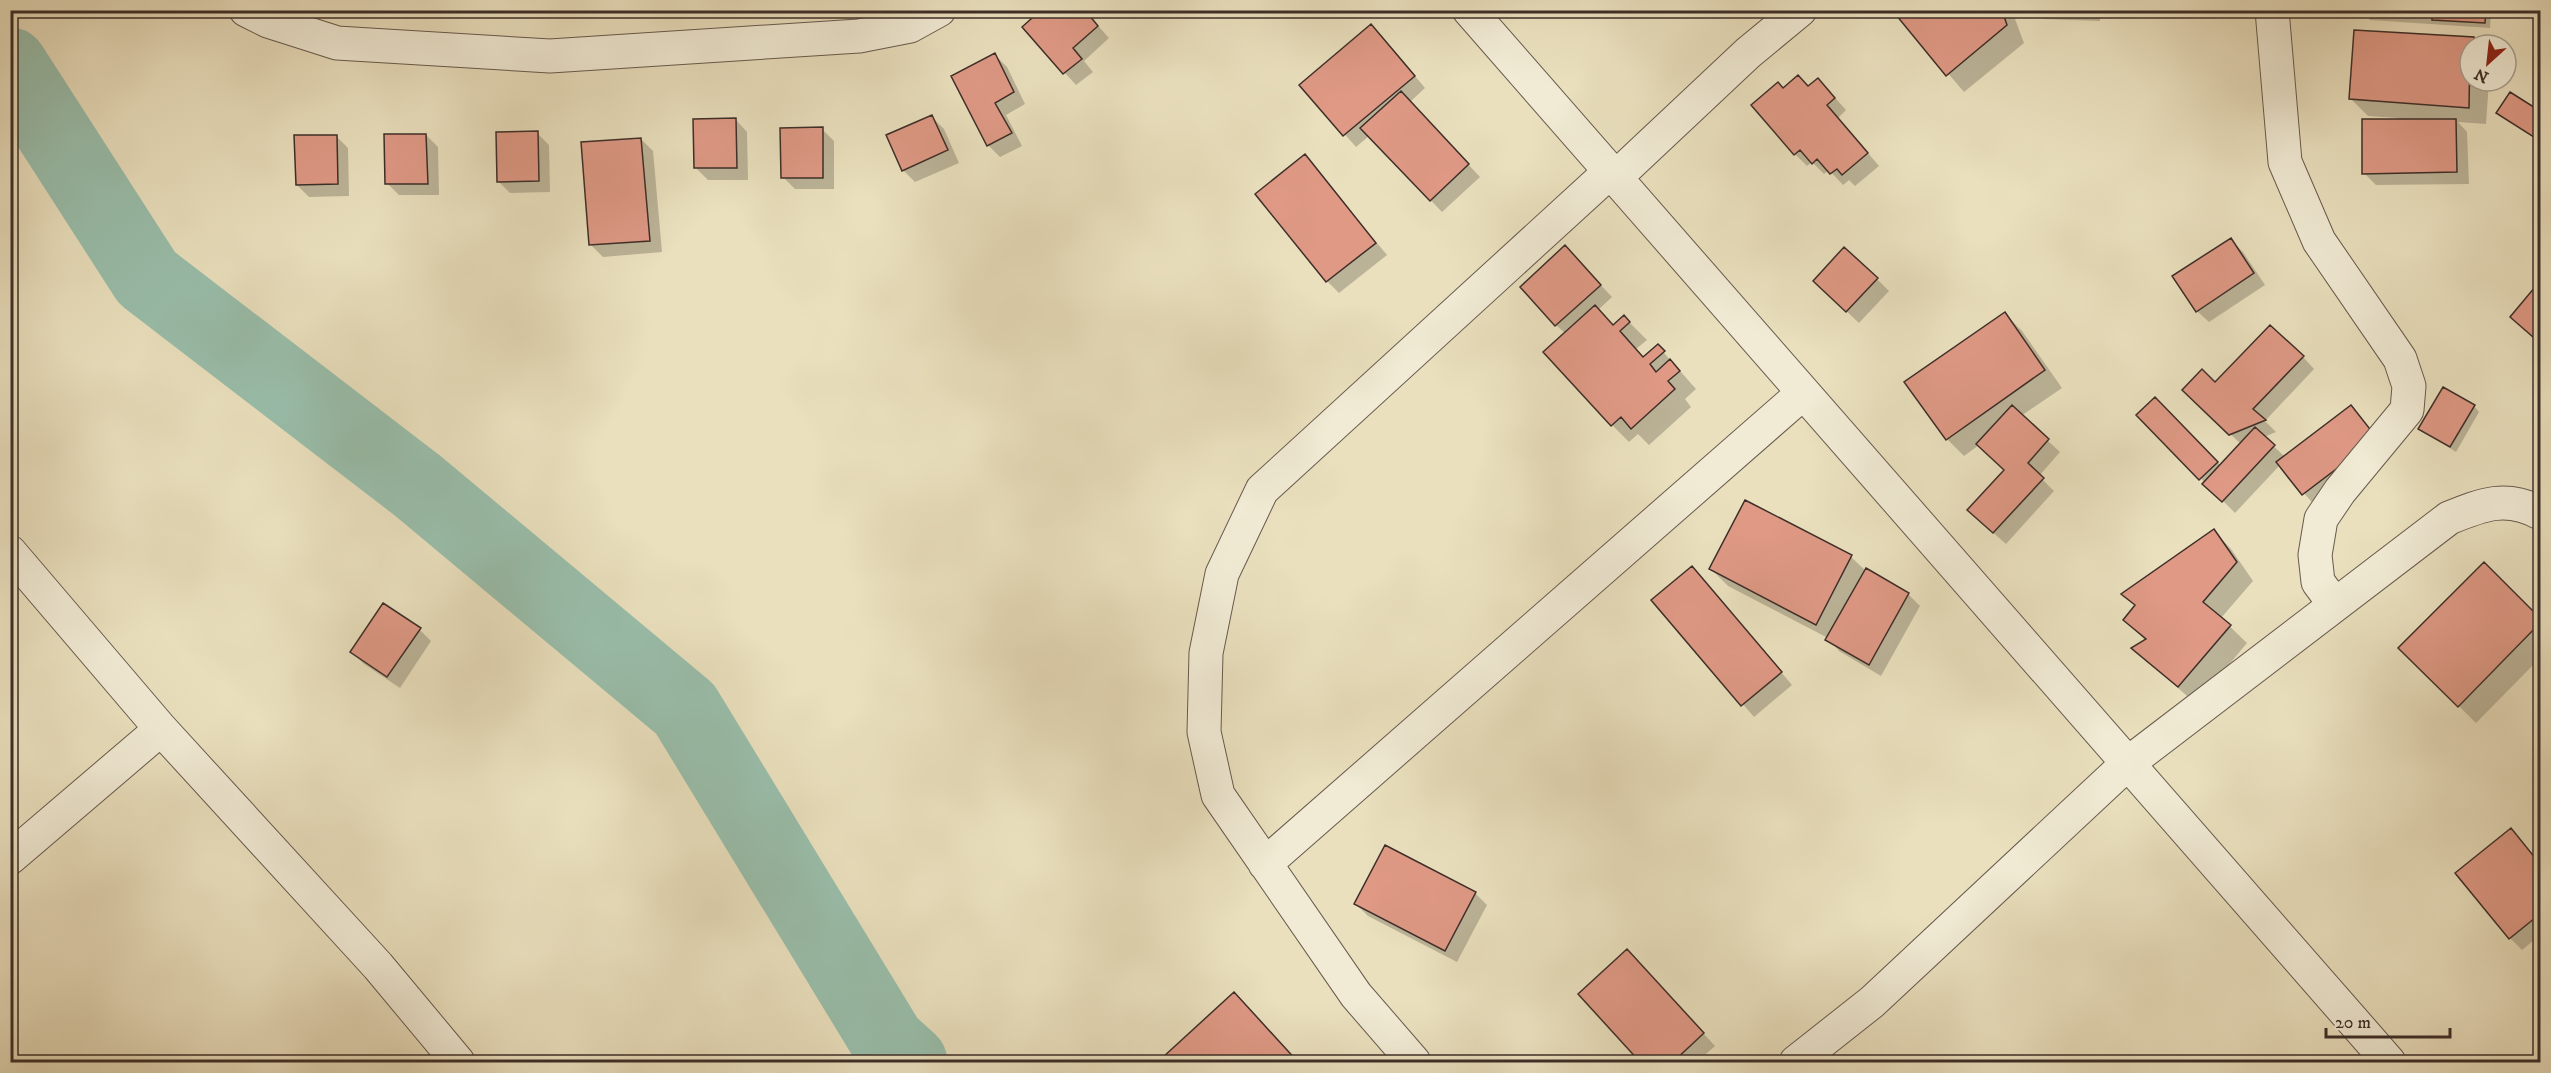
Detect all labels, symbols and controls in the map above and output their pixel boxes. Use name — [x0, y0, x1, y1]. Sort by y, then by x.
north arrow — [2458, 33, 2518, 93]
text: N — [2471, 64, 2492, 87]
scale bar — [2326, 1001, 2450, 1039]
text: 20 m — [2335, 1012, 2371, 1034]

